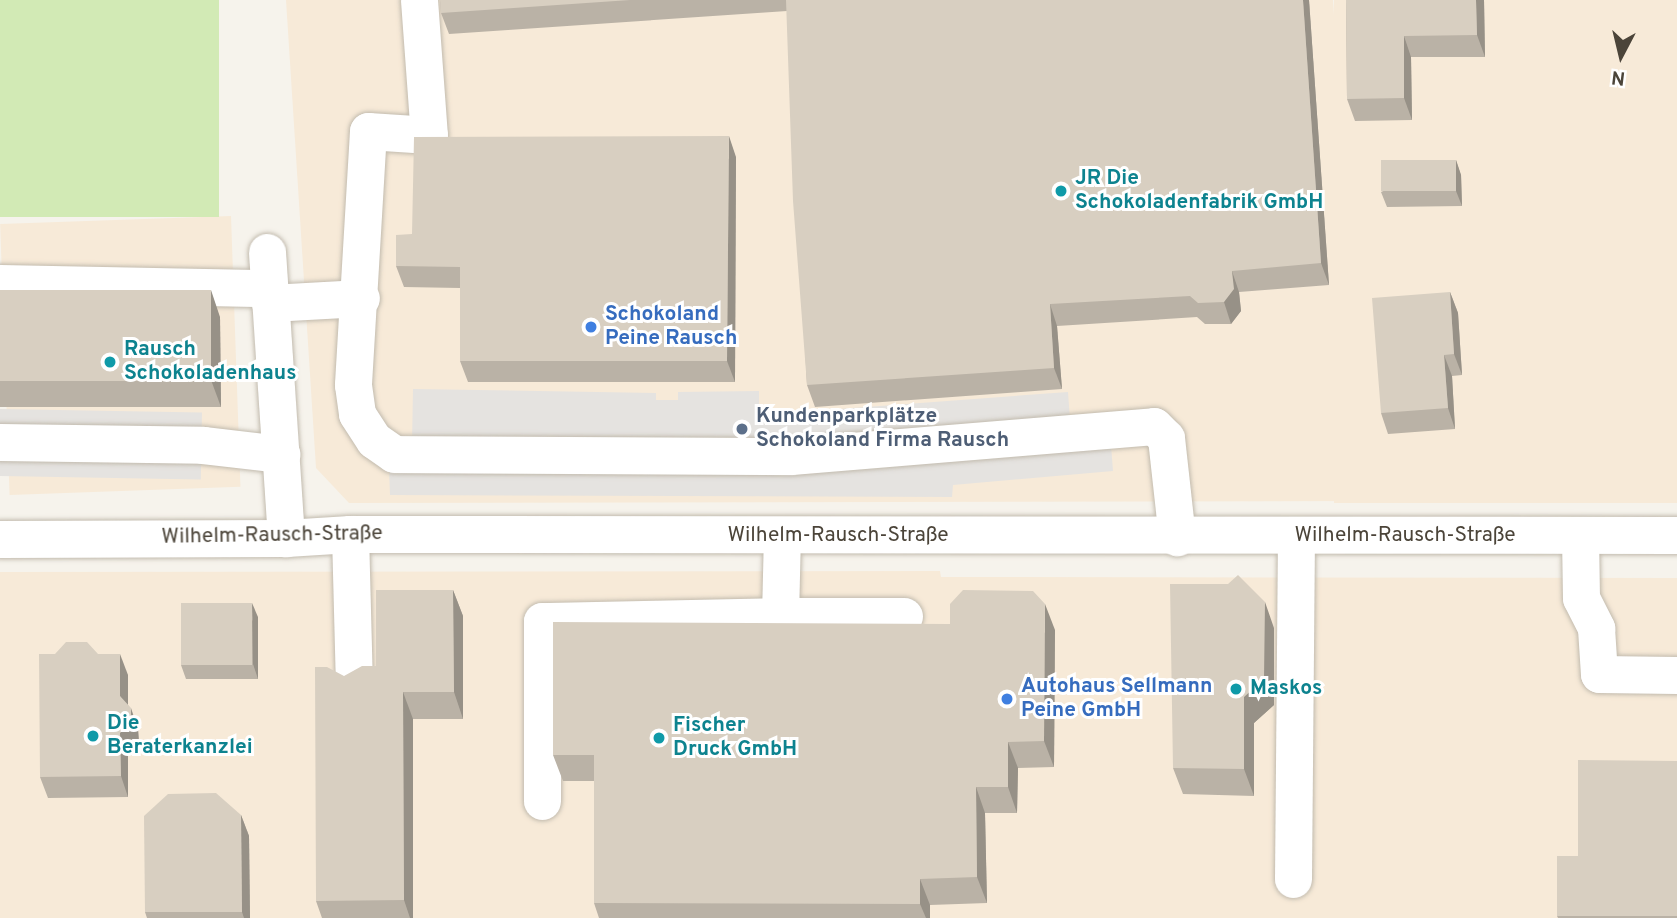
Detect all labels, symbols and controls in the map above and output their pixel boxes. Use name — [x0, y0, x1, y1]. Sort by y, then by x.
north arrow — [1586, 21, 1656, 91]
text: N — [1610, 64, 1627, 90]
place label: JR Die Schokoladenfabrik GmbH — [1075, 166, 1323, 216]
marker: JR Die Schokoladenfabrik GmbH — [1053, 183, 1069, 199]
place label: Schokoland Peine Rausch — [605, 302, 737, 352]
marker: Schokoland Peine Rausch — [583, 319, 599, 335]
place label: Rausch Schokoladenhaus — [124, 337, 297, 387]
marker: Rausch Schokoladenhaus — [102, 354, 118, 370]
place label: Kundenparkplätze Schokoland Firma Rausch — [756, 404, 1009, 454]
marker: Kundenparkplätze Schokoland Firma Rausch — [734, 421, 750, 437]
street label: Wilhelm-Rausch-Straße — [161, 521, 383, 551]
street label: Wilhelm-Rausch-Straße — [727, 523, 949, 549]
street label: Wilhelm-Rausch-Straße — [1294, 523, 1516, 549]
place label: Autohaus Sellmann Peine GmbH — [1021, 674, 1212, 724]
place label: Maskos — [1250, 676, 1322, 702]
marker: Maskos — [1228, 681, 1244, 697]
marker: Autohaus Sellmann Peine GmbH — [999, 691, 1015, 707]
place label: Die Beraterkanzlei — [107, 711, 253, 761]
place label: Fischer Druck GmbH — [673, 713, 797, 763]
marker: Die Beraterkanzlei — [85, 728, 101, 744]
marker: Fischer Druck GmbH — [651, 730, 667, 746]

